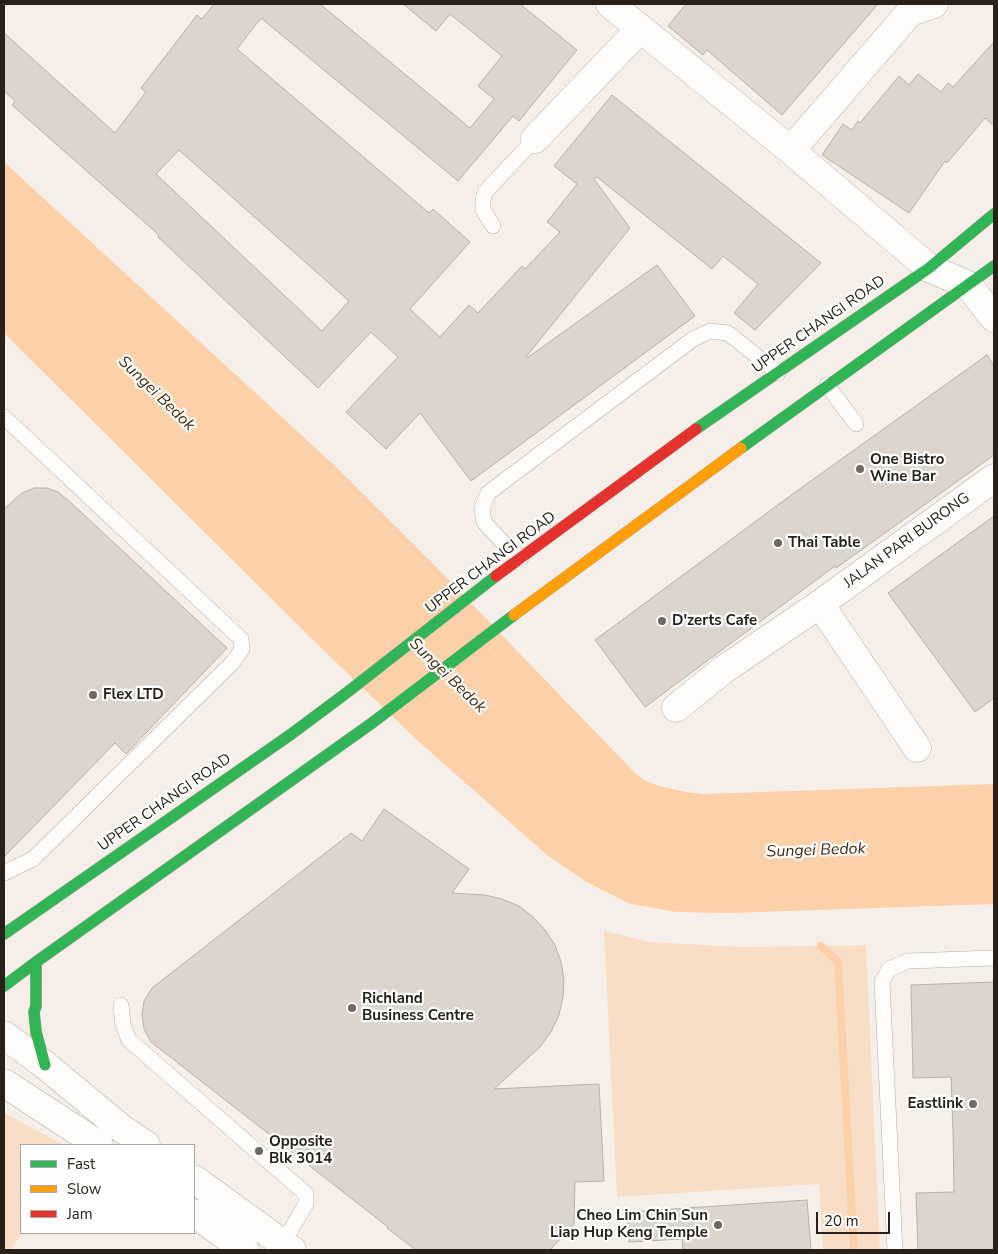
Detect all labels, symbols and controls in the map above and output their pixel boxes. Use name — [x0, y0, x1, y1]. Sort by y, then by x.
street label: UPPER CHANGI ROAD — [749, 272, 889, 378]
water label: Sungei Bedok — [114, 353, 198, 435]
place label: One Bistro Wine Bar — [870, 451, 944, 486]
marker: One Bistro Wine Bar — [854, 463, 866, 475]
street label: JALAN PARI BURONG — [841, 489, 973, 593]
street label: UPPER CHANGI ROAD — [422, 508, 560, 618]
place label: Thai Table — [788, 534, 860, 552]
marker: Thai Table — [772, 537, 784, 549]
place label: D'zerts Cafe — [672, 612, 757, 630]
marker: D'zerts Cafe — [656, 615, 668, 627]
water label: Sungei Bedok — [405, 635, 489, 717]
place label: Flex LTD — [103, 686, 164, 704]
marker: Flex LTD — [87, 689, 99, 701]
street label: UPPER CHANGI ROAD — [95, 750, 235, 856]
water label: Sungei Bedok — [766, 840, 866, 862]
place label: Richland Business Centre — [362, 990, 474, 1025]
marker: Richland Business Centre — [346, 1002, 358, 1014]
place label: Eastlink — [907, 1095, 963, 1113]
marker: Eastlink — [967, 1098, 979, 1110]
place label: Opposite Blk 3014 — [269, 1133, 332, 1168]
legend — [20, 1144, 195, 1234]
marker: Opposite Blk 3014 — [253, 1145, 265, 1157]
text: Fast — [67, 1154, 95, 1174]
text: Slow — [67, 1179, 101, 1199]
scale bar — [818, 1202, 892, 1234]
text: Jam — [67, 1204, 93, 1224]
place label: Cheo Lim Chin Sun Liap Hup Keng Temple — [550, 1207, 708, 1242]
text: 20 m — [824, 1211, 859, 1231]
marker: Cheo Lim Chin Sun Liap Hup Keng Temple — [712, 1219, 724, 1231]

